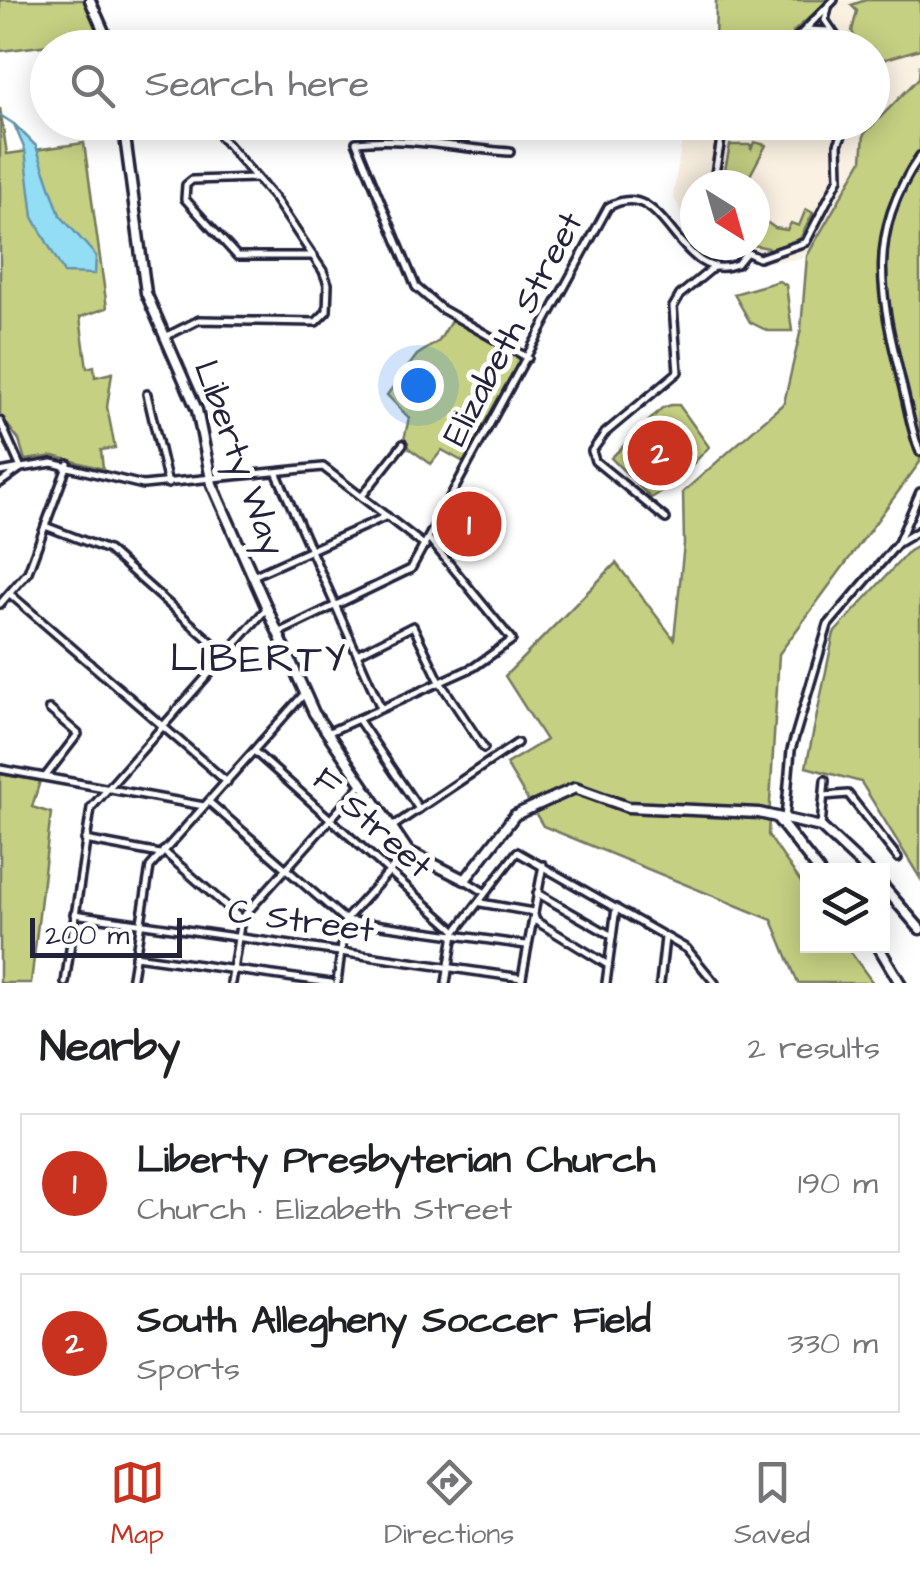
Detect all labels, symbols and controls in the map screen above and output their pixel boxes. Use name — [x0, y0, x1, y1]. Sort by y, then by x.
search box — [30, 30, 890, 140]
icon: search — [65, 58, 120, 113]
text: Search here — [145, 59, 369, 111]
north arrow — [680, 170, 770, 260]
street label: Elizabeth Street — [431, 203, 595, 455]
street label: Liberty Way — [180, 353, 297, 563]
your location — [393, 360, 444, 411]
pin: 2 — [628, 416, 692, 490]
pin: 1 — [436, 486, 502, 562]
district label: LIBERTY — [170, 632, 348, 687]
street label: F Street — [301, 756, 443, 890]
map controls — [800, 863, 890, 953]
button: layers — [800, 863, 890, 953]
street label: C Street — [225, 887, 377, 955]
scale bar — [30, 913, 182, 958]
text: 200 m — [45, 916, 129, 955]
text: Nearby — [40, 1019, 180, 1077]
text: 2 results — [748, 1026, 880, 1071]
text: Liberty Presbyterian Church — [137, 1135, 655, 1187]
text: 1 — [72, 1161, 77, 1206]
text: 190 m — [798, 1161, 878, 1206]
text: Church · Elizabeth Street — [137, 1187, 512, 1232]
text: South Allegheny Soccer Field — [137, 1295, 651, 1347]
text: 2 — [65, 1321, 84, 1366]
text: 330 m — [788, 1321, 878, 1366]
text: Sports — [137, 1347, 240, 1392]
tab: Map — [110, 1455, 165, 1554]
tab: Directions — [384, 1455, 514, 1554]
tab: Saved — [734, 1455, 810, 1554]

